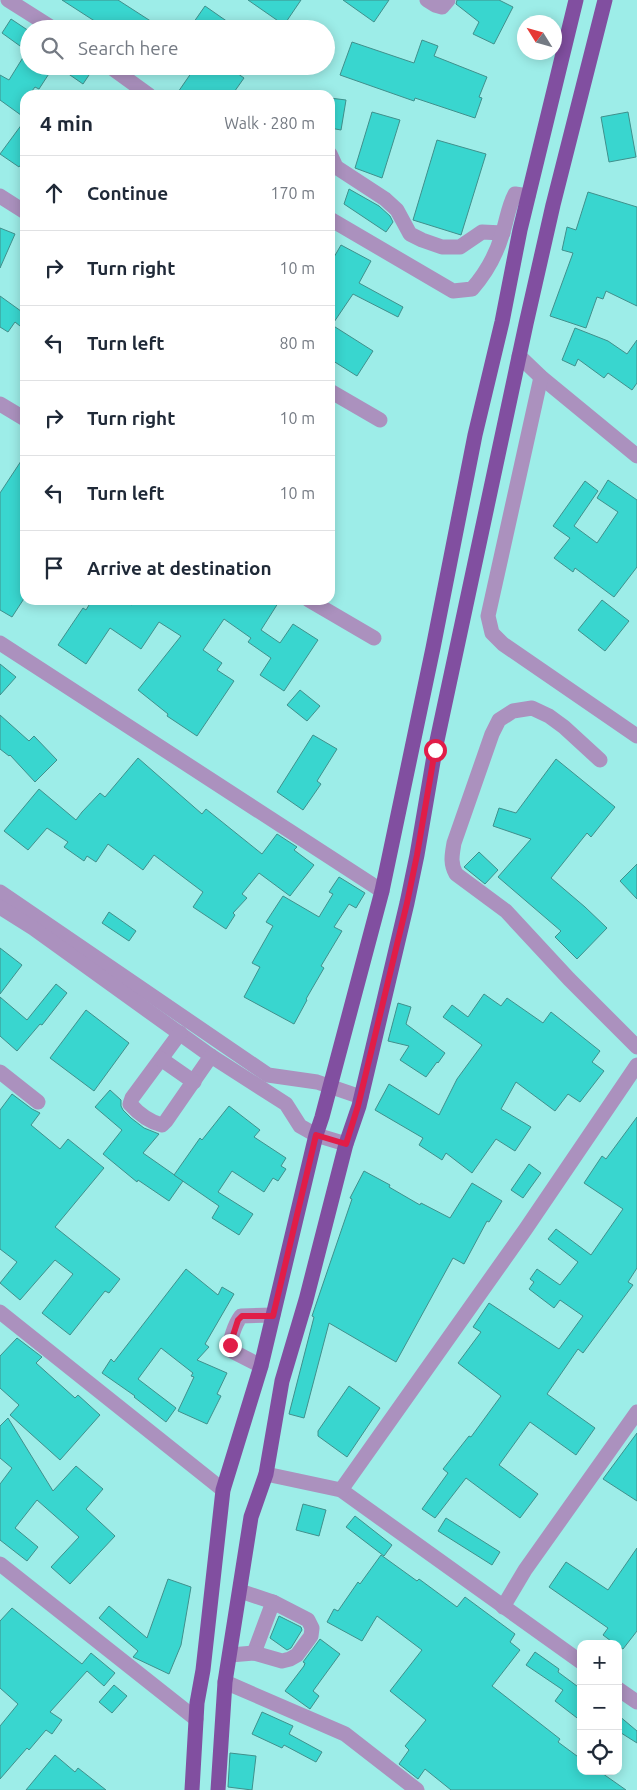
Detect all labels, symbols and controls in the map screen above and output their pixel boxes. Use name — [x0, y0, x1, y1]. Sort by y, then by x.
north arrow — [517, 15, 562, 60]
search box — [20, 20, 335, 75]
icon: search — [38, 34, 66, 62]
text: Search here — [78, 37, 178, 59]
text: 4 min — [40, 111, 93, 135]
text: Walk · 280 m — [224, 114, 315, 132]
icon: ahead — [40, 179, 68, 207]
text: Continue — [87, 182, 168, 204]
text: 170 m — [270, 184, 315, 202]
icon: right — [40, 254, 68, 282]
text: Turn right — [87, 257, 175, 279]
text: 10 m — [279, 259, 315, 277]
icon: left — [40, 329, 68, 357]
text: Turn left — [87, 332, 165, 354]
text: 80 m — [279, 334, 315, 352]
icon: right — [40, 404, 68, 432]
text: Turn right — [87, 407, 175, 429]
text: 10 m — [279, 409, 315, 427]
icon: left — [40, 479, 68, 507]
text: Turn left — [87, 482, 165, 504]
text: 10 m — [279, 484, 315, 502]
icon: arrive — [40, 554, 68, 582]
text: Arrive at destination — [87, 557, 272, 579]
route start — [424, 739, 447, 762]
route end — [219, 1334, 242, 1357]
map controls — [577, 1640, 622, 1775]
button: + — [577, 1640, 622, 1685]
button: − — [577, 1685, 622, 1730]
button: locate — [577, 1730, 622, 1775]

